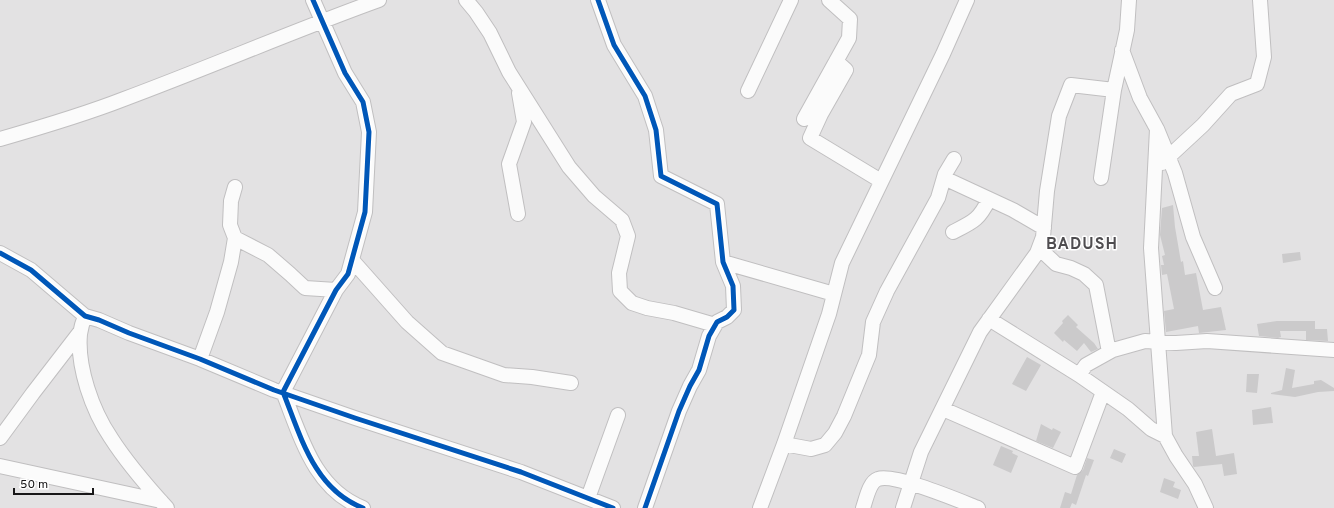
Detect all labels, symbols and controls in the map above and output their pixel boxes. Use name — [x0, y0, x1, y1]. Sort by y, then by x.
district label: BADUSH — [1046, 235, 1118, 255]
scale bar — [14, 470, 93, 496]
text: 50 m — [20, 477, 48, 493]

